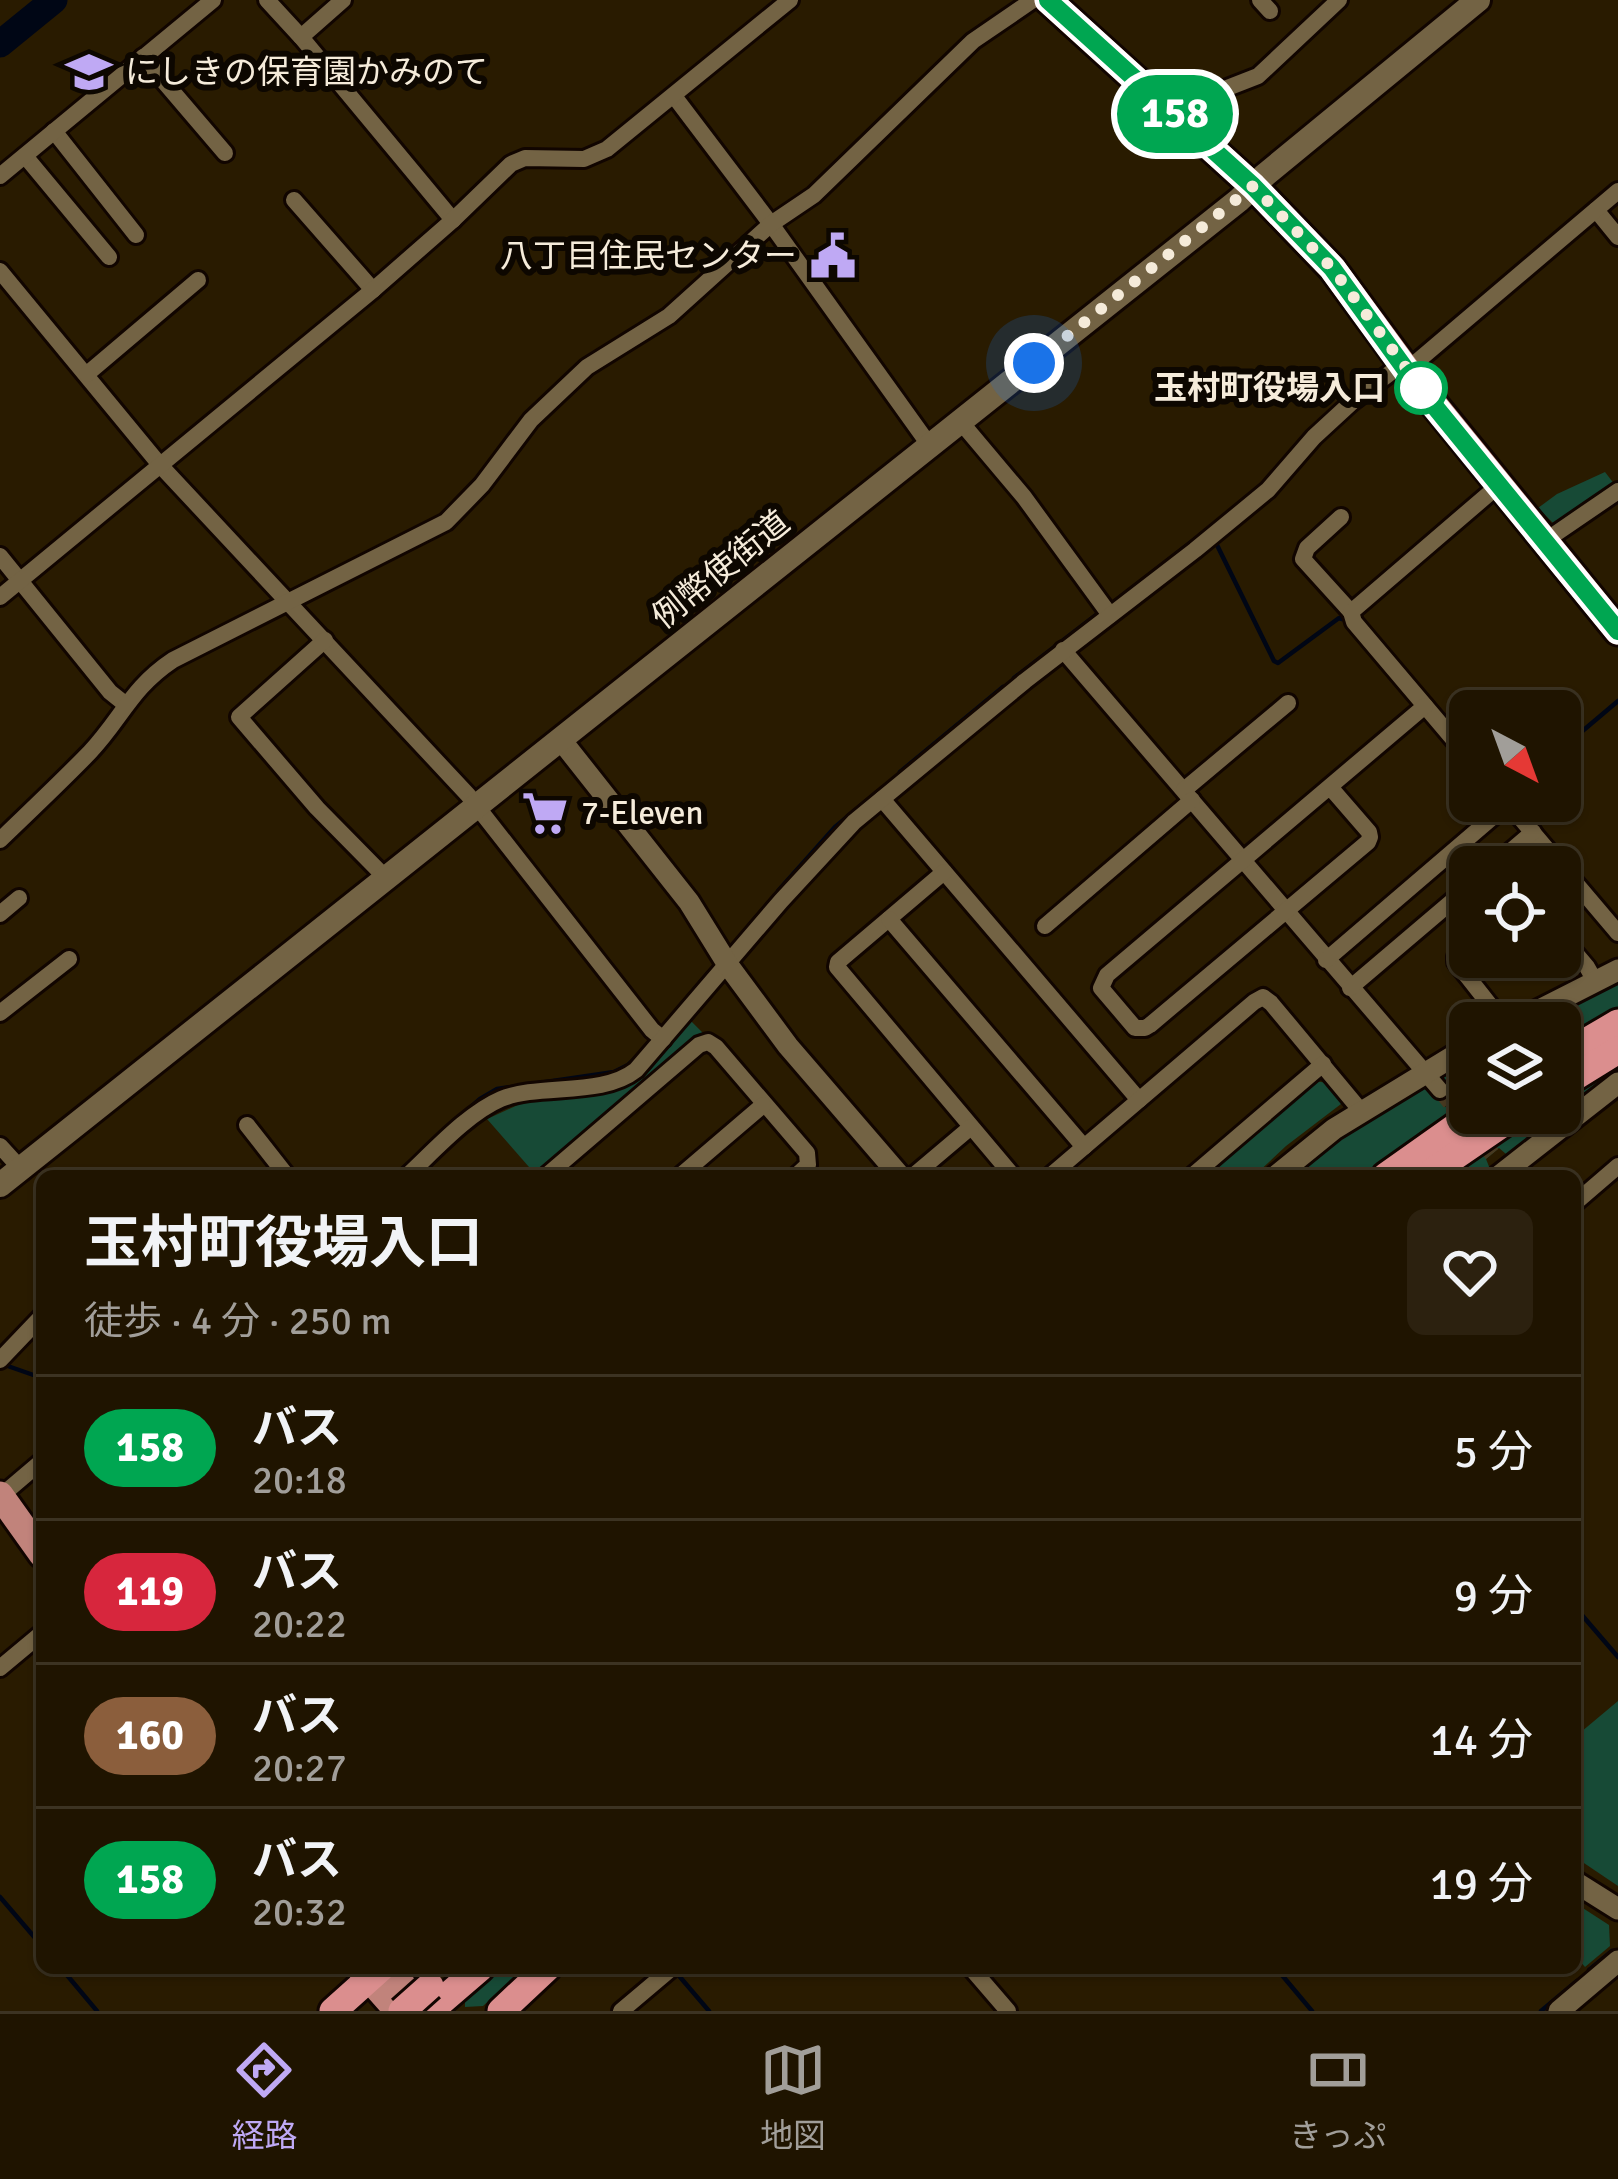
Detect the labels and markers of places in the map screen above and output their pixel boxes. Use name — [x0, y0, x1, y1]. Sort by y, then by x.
school or university icon: にしきの保育園かみのて — [64, 47, 114, 97]
place label: にしきの保育園かみのて — [125, 52, 488, 93]
public building icon: 八丁目住民センター — [808, 231, 858, 281]
place label: 八丁目住民センター — [500, 236, 797, 277]
marker: 玉村町役場入口 — [1396, 363, 1446, 413]
place label: 玉村町役場入口 — [1154, 368, 1385, 409]
supermarket icon: 7-Eleven — [520, 788, 570, 838]
place label: 7-Eleven — [581, 793, 704, 834]

